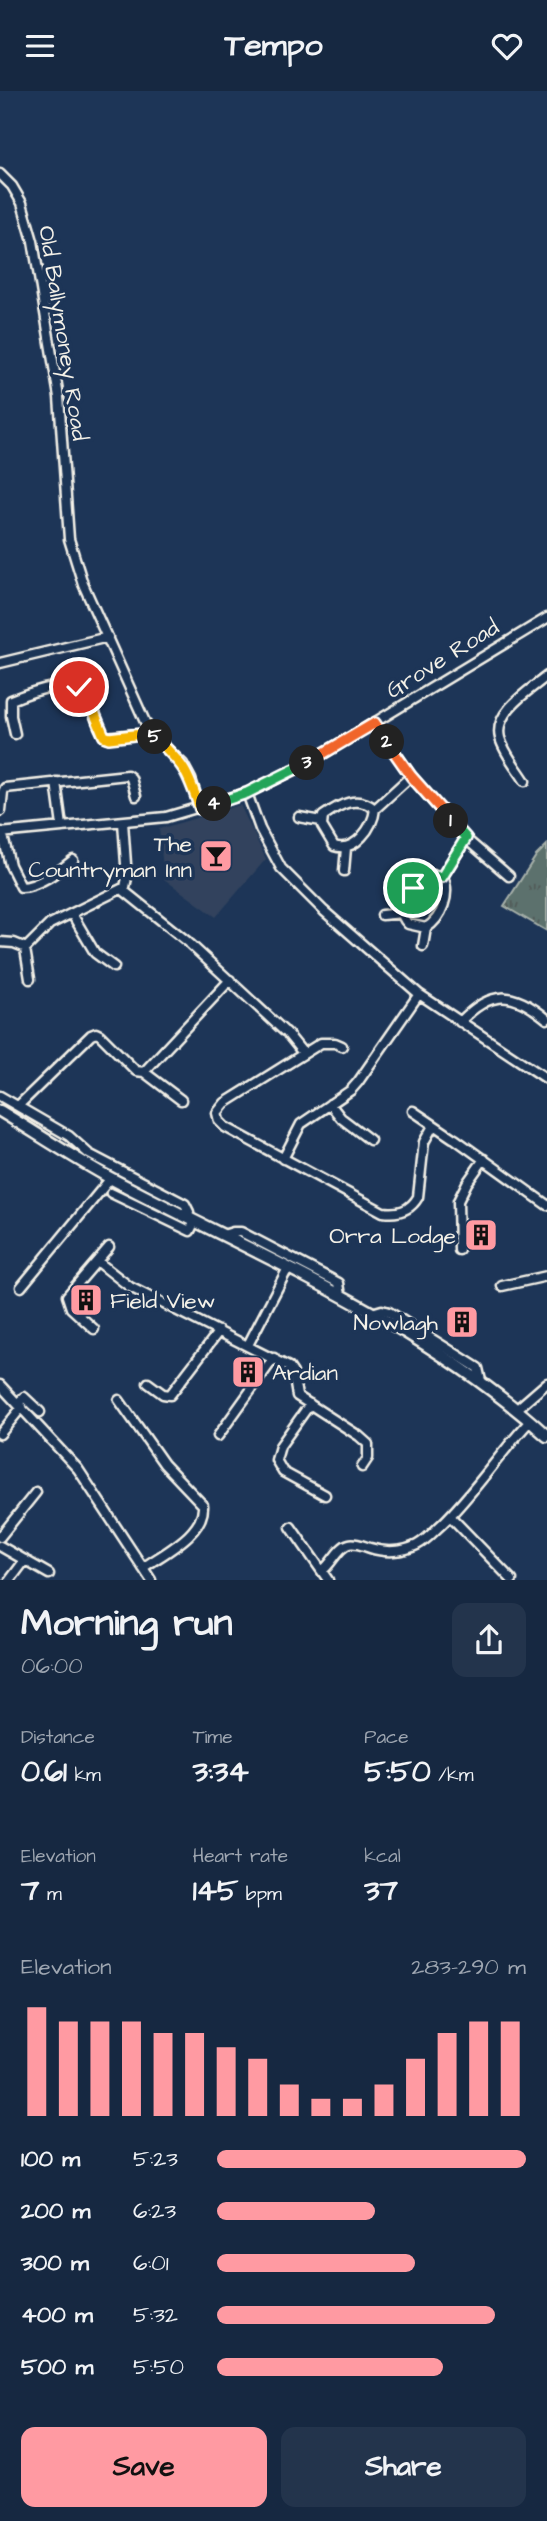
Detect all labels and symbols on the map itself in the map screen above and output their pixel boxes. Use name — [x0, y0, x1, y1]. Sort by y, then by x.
street label: Old Ballymoney Road — [29, 223, 96, 443]
street label: Grove Road — [380, 611, 505, 706]
pin — [49, 657, 109, 717]
pin: 5 — [138, 719, 172, 755]
pin: 2 — [370, 725, 404, 759]
pin: 3 — [290, 745, 324, 781]
pin: 4 — [196, 787, 232, 821]
pin: 1 — [434, 803, 468, 839]
place label: The Countryman Inn — [28, 828, 192, 887]
bar icon: The Countryman Inn — [197, 837, 235, 875]
pin — [383, 858, 443, 918]
building icon: Orra Lodge — [462, 1216, 500, 1254]
place label: Orra Lodge — [329, 1220, 456, 1253]
building icon: Field View — [67, 1281, 105, 1319]
place label: Field View — [110, 1285, 215, 1317]
building icon: Nowlagh — [443, 1303, 481, 1341]
place label: Nowlagh — [353, 1307, 439, 1340]
building icon: Ardian — [229, 1353, 267, 1391]
place label: Ardian — [272, 1357, 338, 1389]

